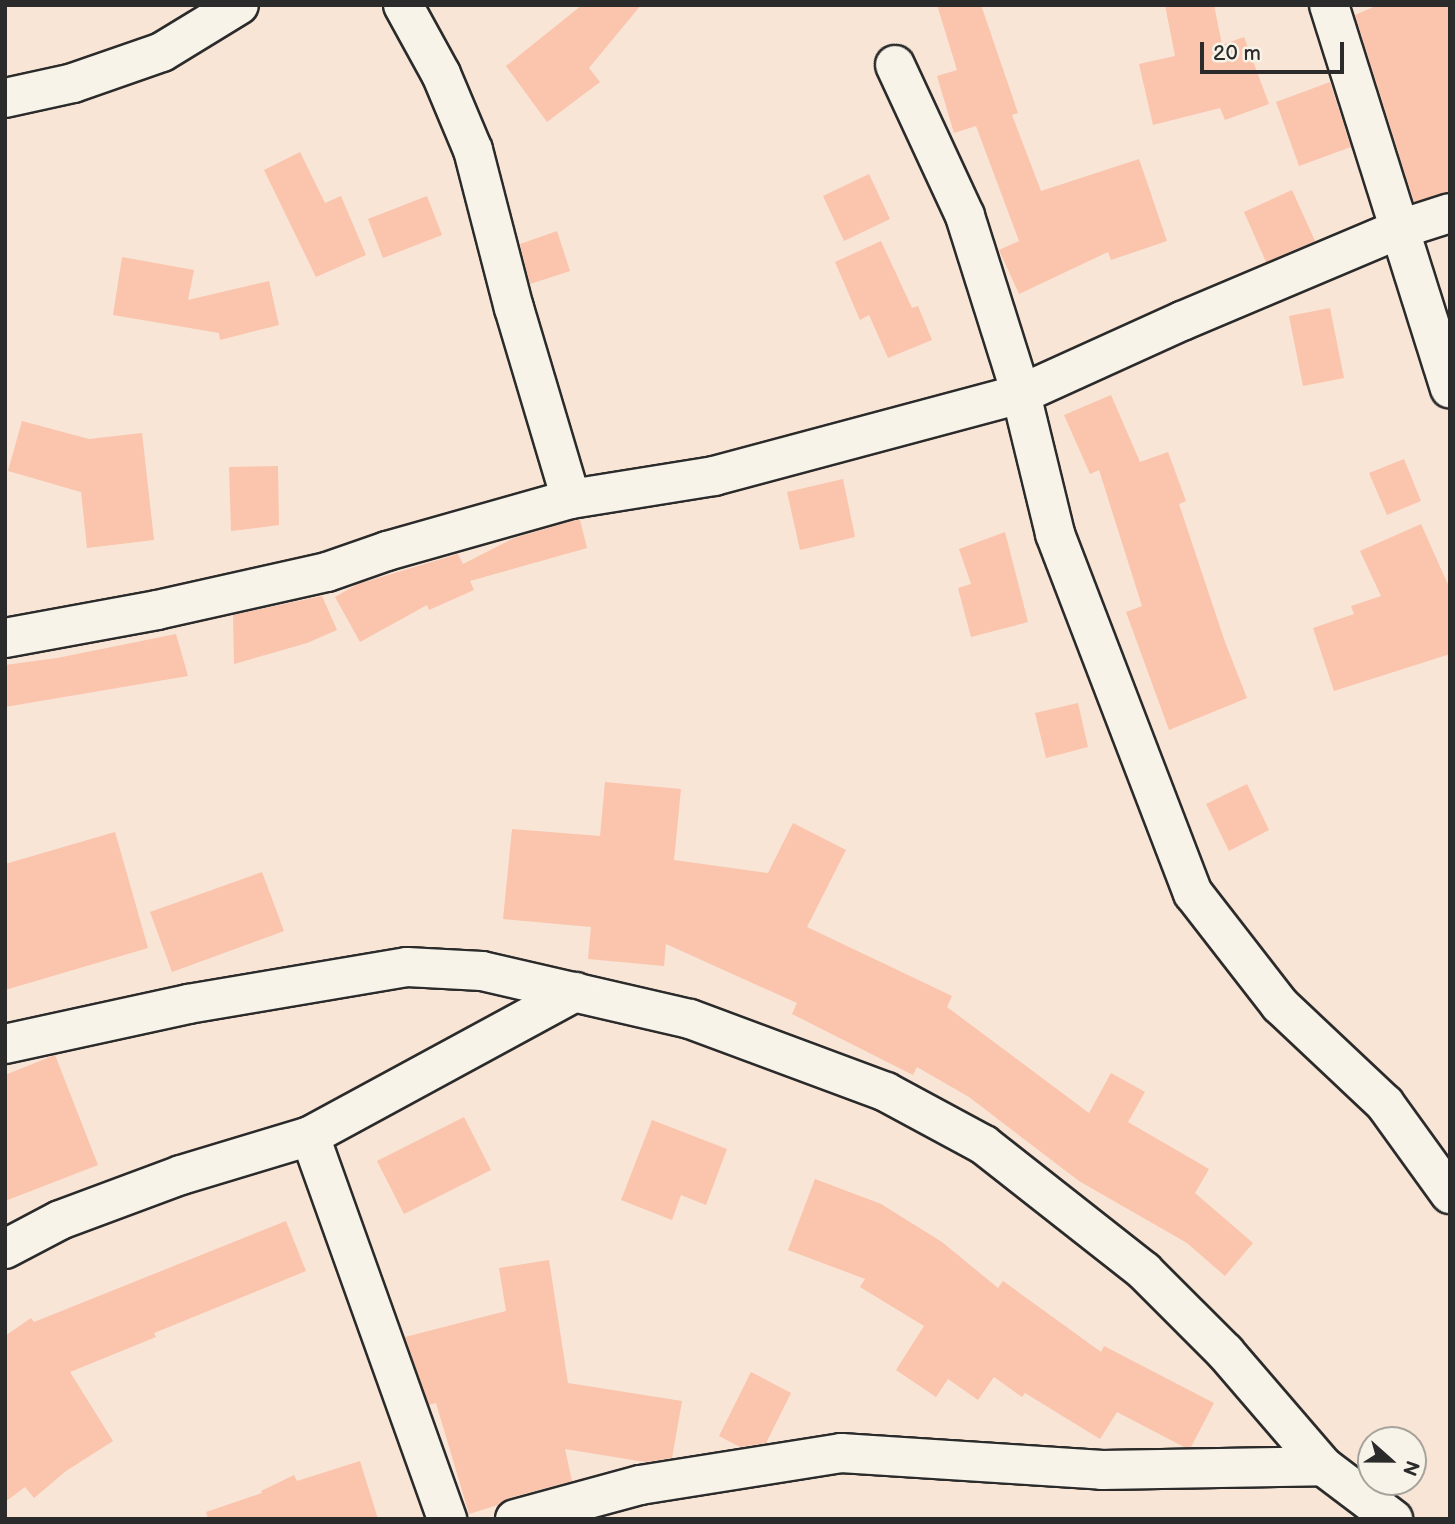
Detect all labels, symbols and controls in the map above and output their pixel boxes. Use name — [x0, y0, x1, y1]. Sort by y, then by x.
scale bar — [1203, 28, 1346, 72]
text: 20 m — [1213, 41, 1261, 66]
north arrow — [1357, 1426, 1427, 1496]
text: N — [1397, 1457, 1424, 1479]

